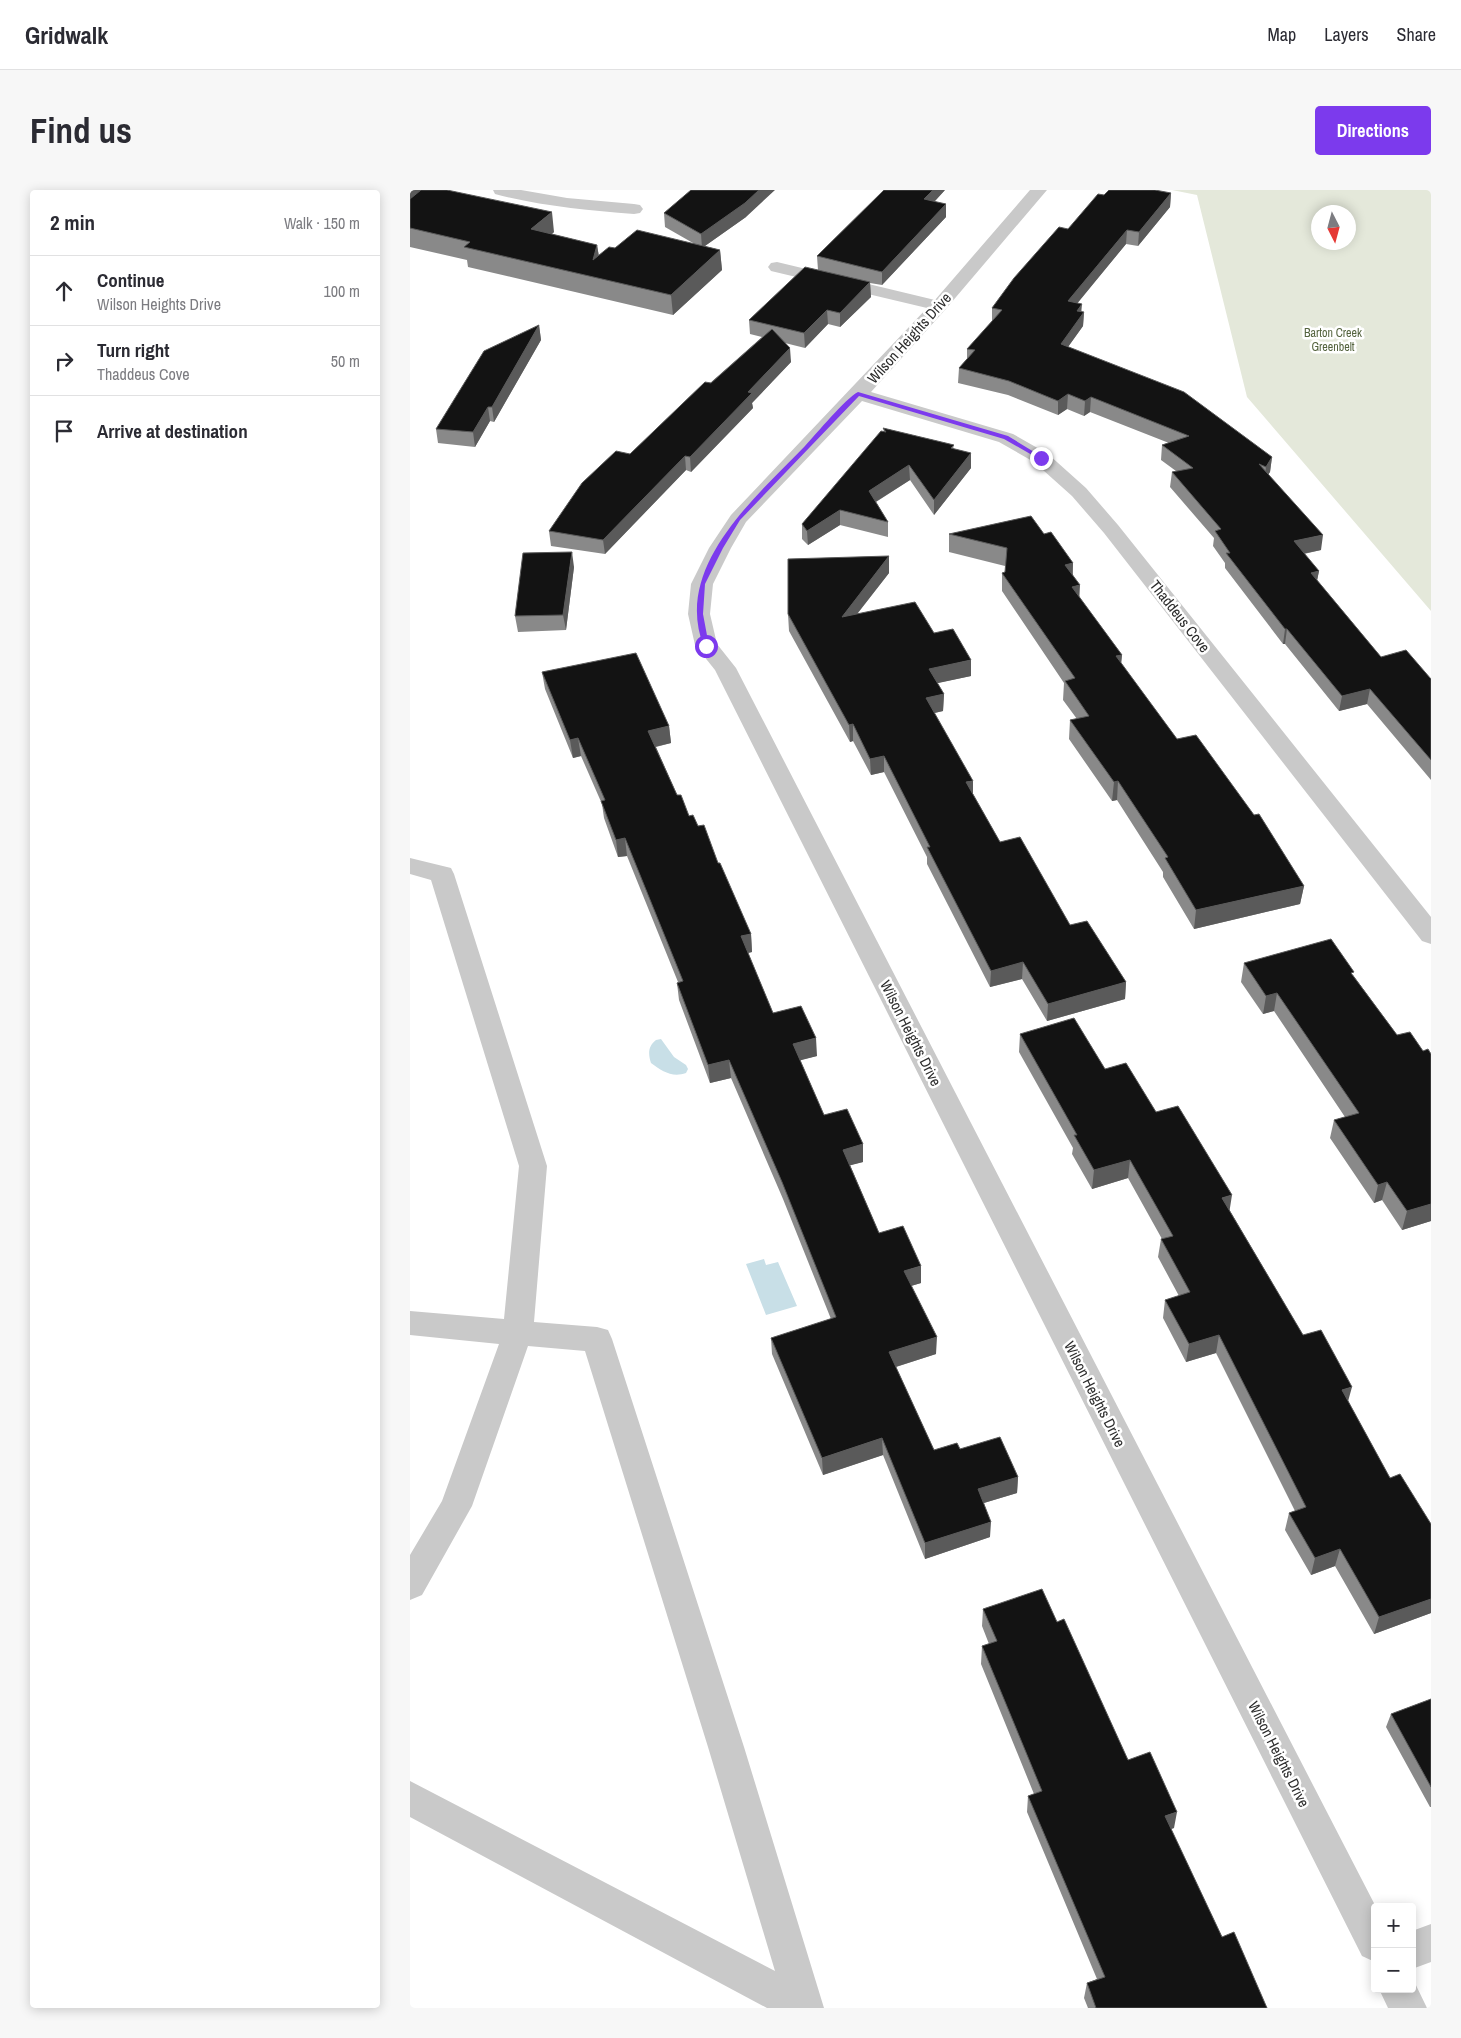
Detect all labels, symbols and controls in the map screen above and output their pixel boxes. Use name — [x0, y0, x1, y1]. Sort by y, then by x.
text: Gridwalk — [25, 19, 108, 51]
text: Map — [1268, 22, 1296, 47]
text: Layers — [1324, 22, 1369, 47]
text: Share — [1397, 22, 1436, 47]
button: Directions — [1315, 106, 1431, 155]
text: Find us — [30, 107, 132, 154]
north arrow — [1311, 205, 1356, 250]
text: 2 min — [50, 208, 95, 237]
text: Walk · 150 m — [284, 212, 360, 234]
text: Continue — [97, 267, 165, 293]
icon: ahead — [50, 277, 78, 305]
text: 100 m — [324, 280, 360, 302]
street label: Wilson Heights Drive — [862, 288, 956, 388]
text: Wilson Heights Drive — [97, 293, 221, 315]
park label: Barton Creek Greenbelt — [1304, 325, 1362, 355]
text: Turn right — [97, 337, 169, 363]
icon: right — [50, 347, 78, 375]
text: 50 m — [331, 350, 360, 372]
text: Thaddeus Cove — [97, 363, 190, 385]
icon: arrive — [50, 417, 78, 445]
text: Arrive at destination — [97, 418, 248, 444]
route end — [1030, 447, 1053, 470]
street label: Thaddeus Cove — [1145, 575, 1215, 657]
route start — [695, 635, 718, 658]
street label: Wilson Heights Drive — [875, 976, 947, 1090]
street label: Wilson Heights Drive — [1059, 1337, 1131, 1451]
street label: Wilson Heights Drive — [1243, 1697, 1315, 1811]
map controls — [1371, 1903, 1416, 1993]
button: + — [1371, 1903, 1416, 1948]
button: − — [1371, 1948, 1416, 1993]

